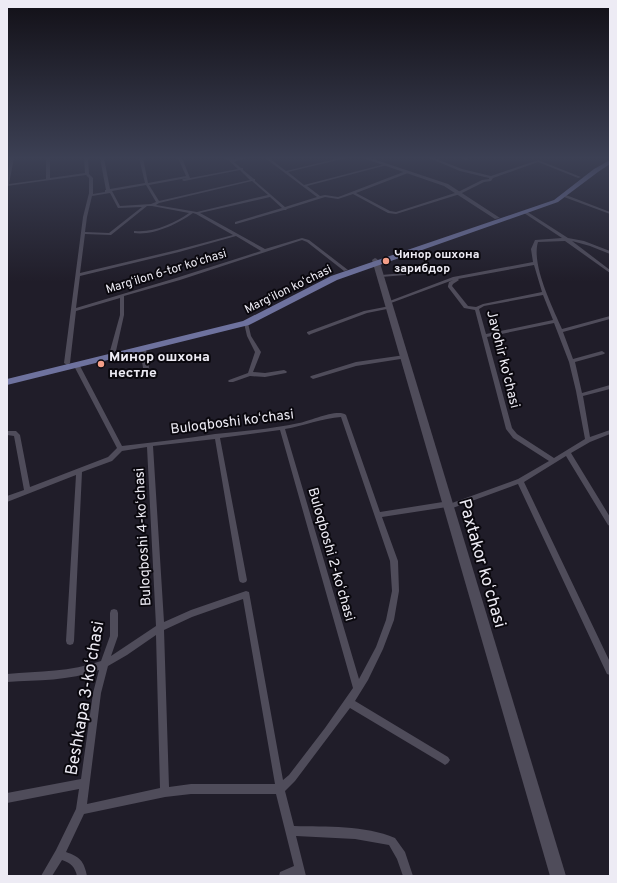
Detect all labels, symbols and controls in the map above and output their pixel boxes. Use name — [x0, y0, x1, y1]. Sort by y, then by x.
street label: Margʻilon 6-tor koʻchasi — [104, 246, 229, 298]
place label: Чинор ошхона зарибдор — [394, 247, 479, 277]
marker: Чинор ошхона зарибдор — [381, 256, 391, 266]
street label: Margʻilon koʻchasi — [242, 262, 335, 318]
street label: Javohir ko'chasi — [482, 309, 523, 410]
place label: Минор ошхона нестле — [109, 349, 210, 382]
marker: Минор ошхона нестле — [96, 359, 106, 369]
street label: Buloqboshi koʻchasi — [170, 406, 295, 438]
street label: Buloqboshi 4-koʻchasi — [131, 467, 156, 606]
street label: Buloqboshi 2-koʻchasi — [303, 486, 358, 623]
street label: Paxtakor koʻchasi — [452, 497, 510, 631]
street label: Beshkapa 3-koʻchasi — [62, 619, 110, 777]

